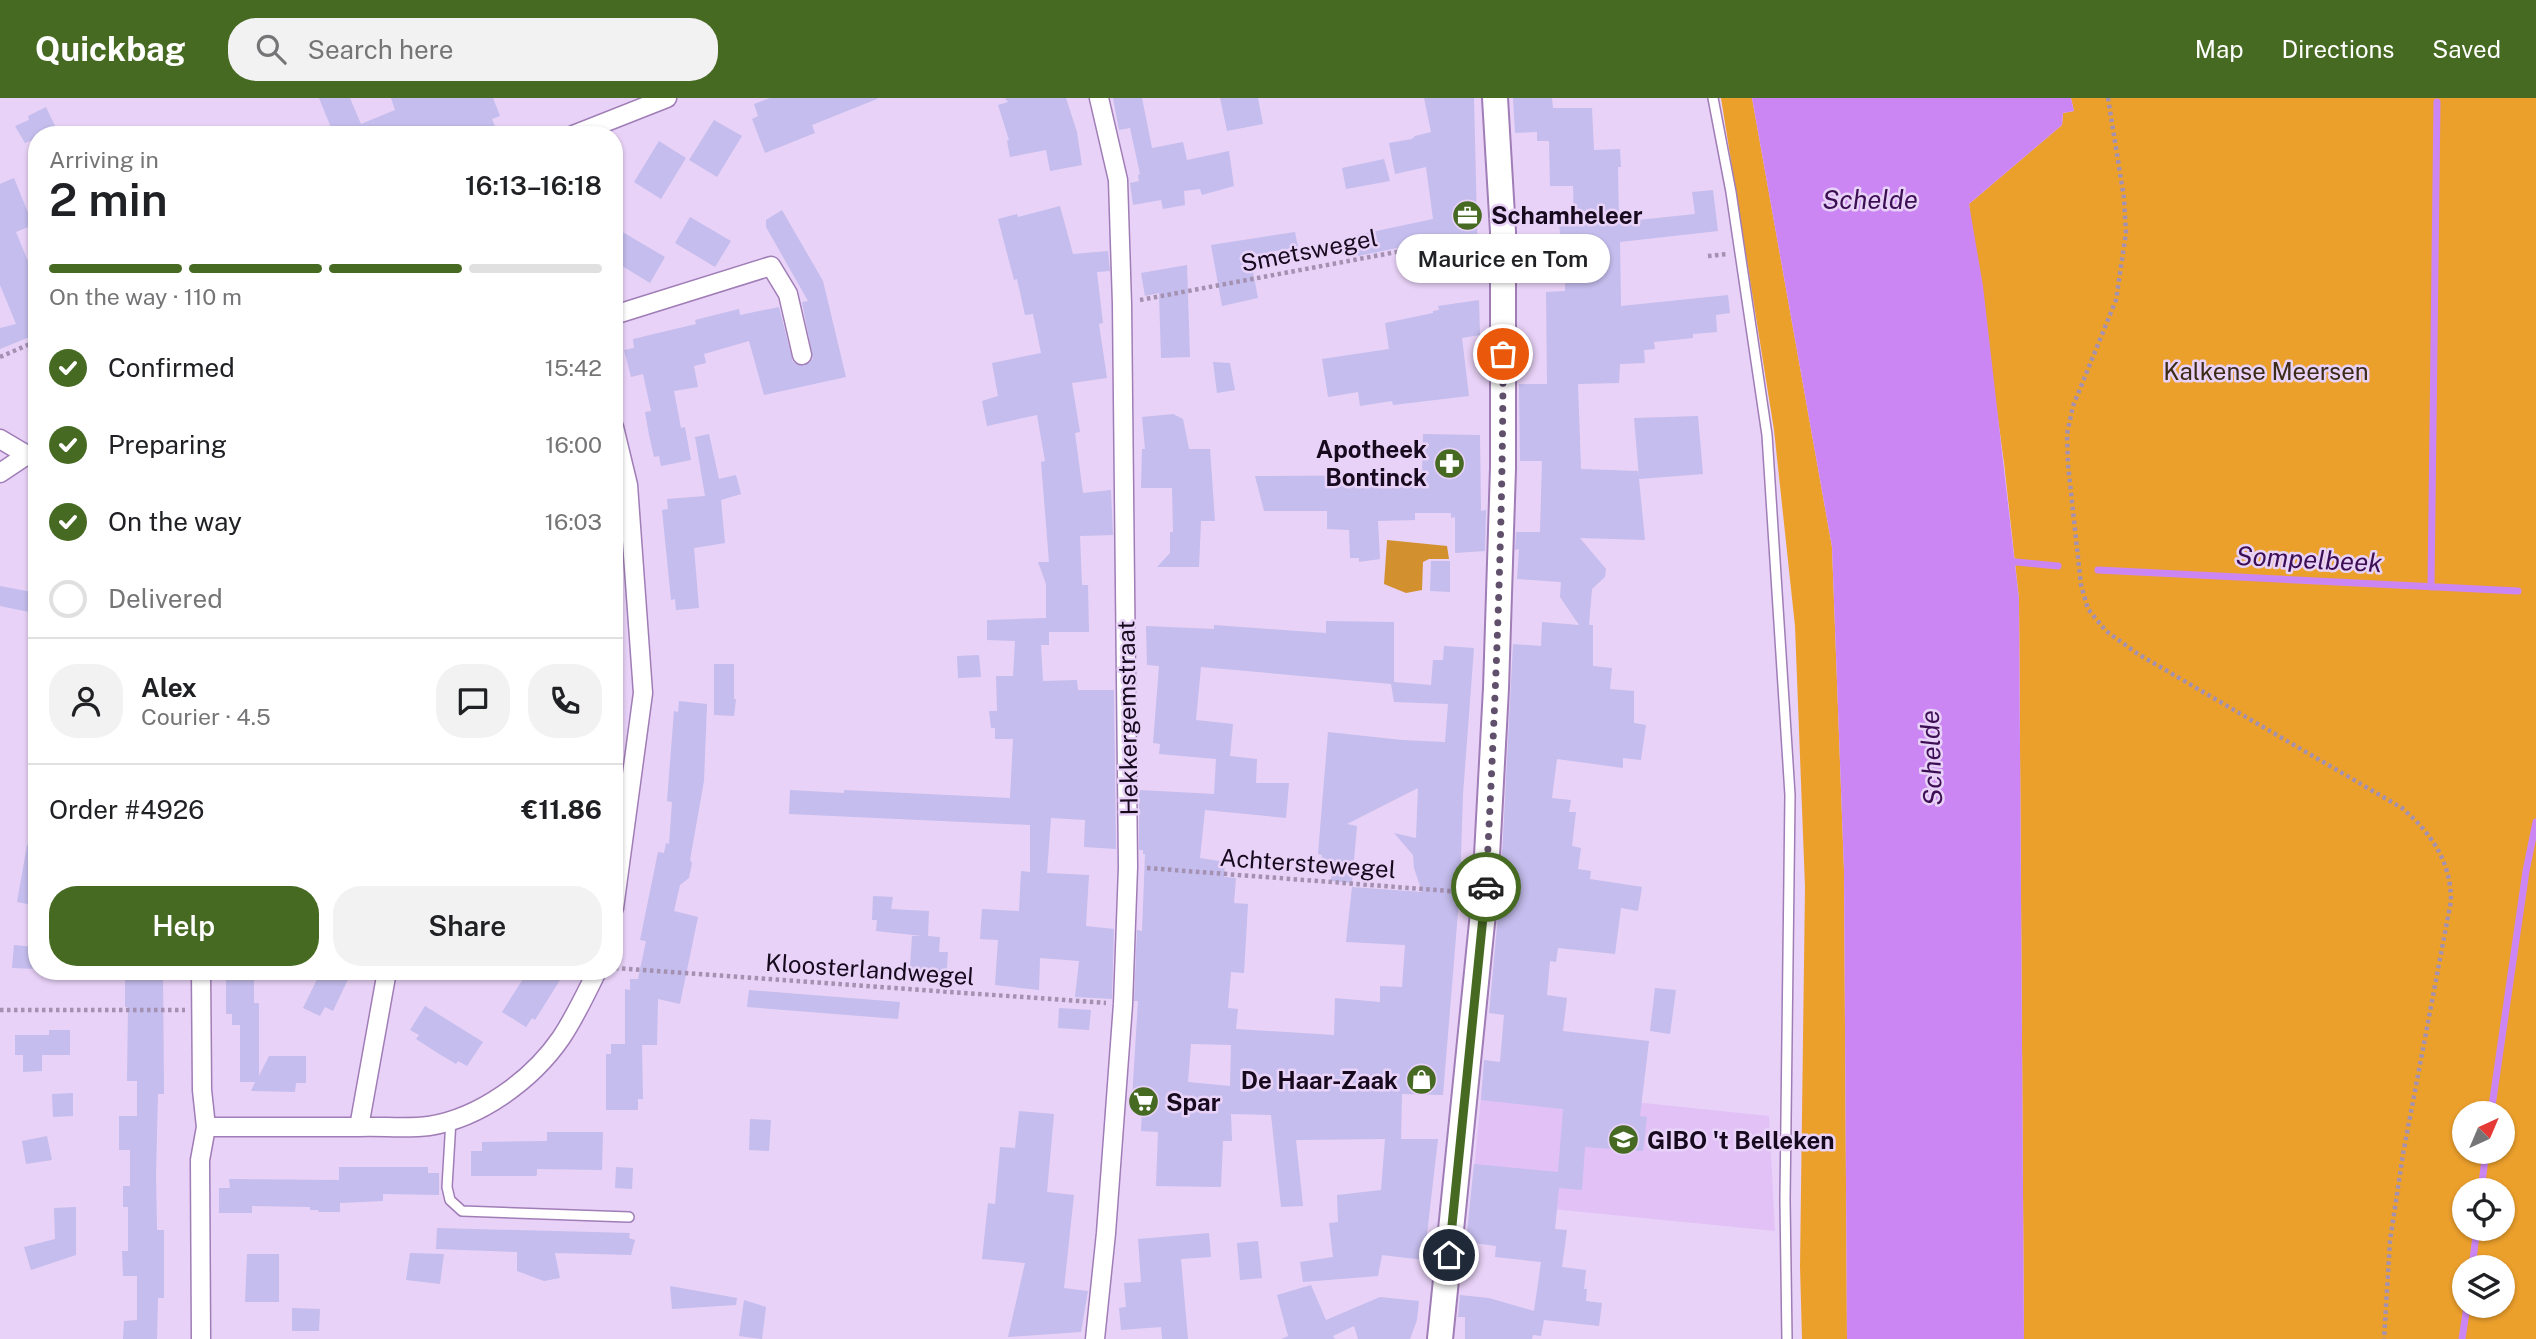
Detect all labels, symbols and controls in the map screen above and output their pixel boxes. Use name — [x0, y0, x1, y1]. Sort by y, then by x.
search box — [228, 18, 718, 81]
text: Quickbag — [35, 30, 186, 68]
icon: search — [252, 30, 290, 68]
text: Search here — [308, 34, 454, 65]
text: Map — [2195, 35, 2244, 63]
text: Directions — [2282, 35, 2394, 63]
text: Saved — [2432, 35, 2501, 63]
text: Arriving in — [49, 146, 159, 173]
text: 16:13–16:18 — [465, 170, 602, 201]
text: 2 min — [49, 172, 168, 226]
water label: Schelde — [1822, 184, 1918, 215]
office icon: Schamheleer — [1451, 198, 1485, 232]
place label: Schamheleer — [1491, 201, 1643, 229]
street label: Smetswegel — [1238, 223, 1380, 277]
callout: Maurice en Tom — [1396, 235, 1610, 284]
text: Maurice en Tom — [1418, 245, 1588, 272]
text: On the way · 110 m — [49, 283, 242, 310]
pin — [1473, 324, 1533, 384]
icon: bag — [1484, 335, 1522, 373]
icon: check — [49, 349, 87, 387]
text: Confirmed — [108, 352, 235, 383]
text: 15:42 — [545, 354, 602, 381]
park label: Kalkense Meersen — [2163, 357, 2369, 385]
icon: check — [49, 426, 87, 464]
text: Preparing — [108, 429, 227, 460]
text: 16:00 — [545, 431, 602, 458]
place label: Apotheek Bontinck — [1316, 435, 1427, 491]
pharmacy icon: Apotheek Bontinck — [1433, 446, 1467, 480]
icon: check — [49, 503, 87, 541]
text: On the way — [108, 506, 242, 537]
text: 16:03 — [545, 508, 602, 535]
water label: Sompelbeek — [2235, 540, 2383, 578]
text: Delivered — [108, 583, 223, 614]
street label: Hekkergemstraat — [1111, 620, 1143, 816]
button: person — [49, 664, 123, 738]
button: chat — [436, 664, 510, 738]
button: phone — [528, 664, 602, 738]
text: Alex — [141, 672, 197, 703]
text: Courier · 4.5 — [141, 703, 271, 730]
water label: Schelde — [1914, 710, 1948, 806]
text: Order #4926 — [49, 794, 205, 825]
text: €11.86 — [521, 794, 602, 825]
street label: Achterstewegel — [1219, 843, 1397, 883]
courier — [1451, 852, 1521, 922]
icon: car — [1467, 868, 1505, 906]
button: Help — [49, 886, 319, 966]
button: Share — [333, 886, 602, 966]
street label: Kloosterlandwegel — [764, 948, 976, 990]
shop icon: De Haar-Zaak — [1404, 1063, 1438, 1097]
place label: De Haar-Zaak — [1241, 1066, 1398, 1094]
supermarket icon: Spar — [1126, 1085, 1160, 1119]
place label: Spar — [1166, 1088, 1221, 1116]
north arrow — [2452, 1101, 2515, 1164]
map controls — [2452, 1101, 2515, 1318]
school or university icon: GIBO 't Belleken — [1607, 1123, 1641, 1157]
place label: GIBO 't Belleken — [1647, 1126, 1834, 1154]
button: locate — [2452, 1178, 2515, 1241]
pin — [1419, 1225, 1479, 1285]
icon: home — [1430, 1236, 1468, 1274]
button: layers — [2452, 1255, 2515, 1318]

